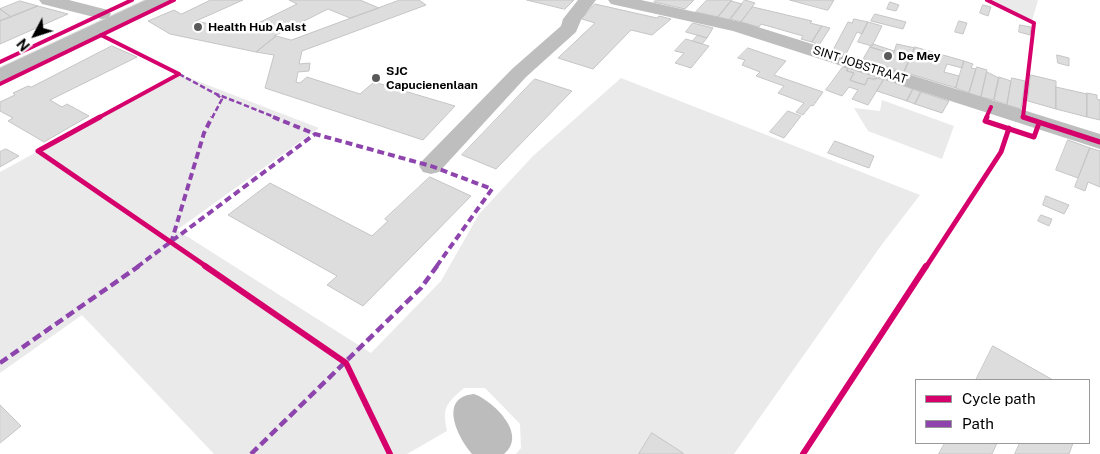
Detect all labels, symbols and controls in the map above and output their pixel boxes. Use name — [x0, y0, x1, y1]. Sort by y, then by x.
north arrow — [10, 10, 60, 60]
place label: Health Hub Aalst — [208, 20, 306, 34]
marker: Health Hub Aalst — [192, 21, 204, 33]
text: N — [14, 35, 33, 54]
street label: SINT JOBSTRAAT — [811, 43, 909, 87]
place label: De Mey — [898, 49, 941, 63]
marker: De Mey — [882, 50, 894, 62]
place label: SJC Capucienenlaan — [386, 64, 478, 92]
marker: SJC Capucienenlaan — [370, 72, 382, 84]
legend — [915, 379, 1090, 444]
text: Cycle path — [962, 390, 1036, 407]
text: Path — [962, 415, 994, 432]

